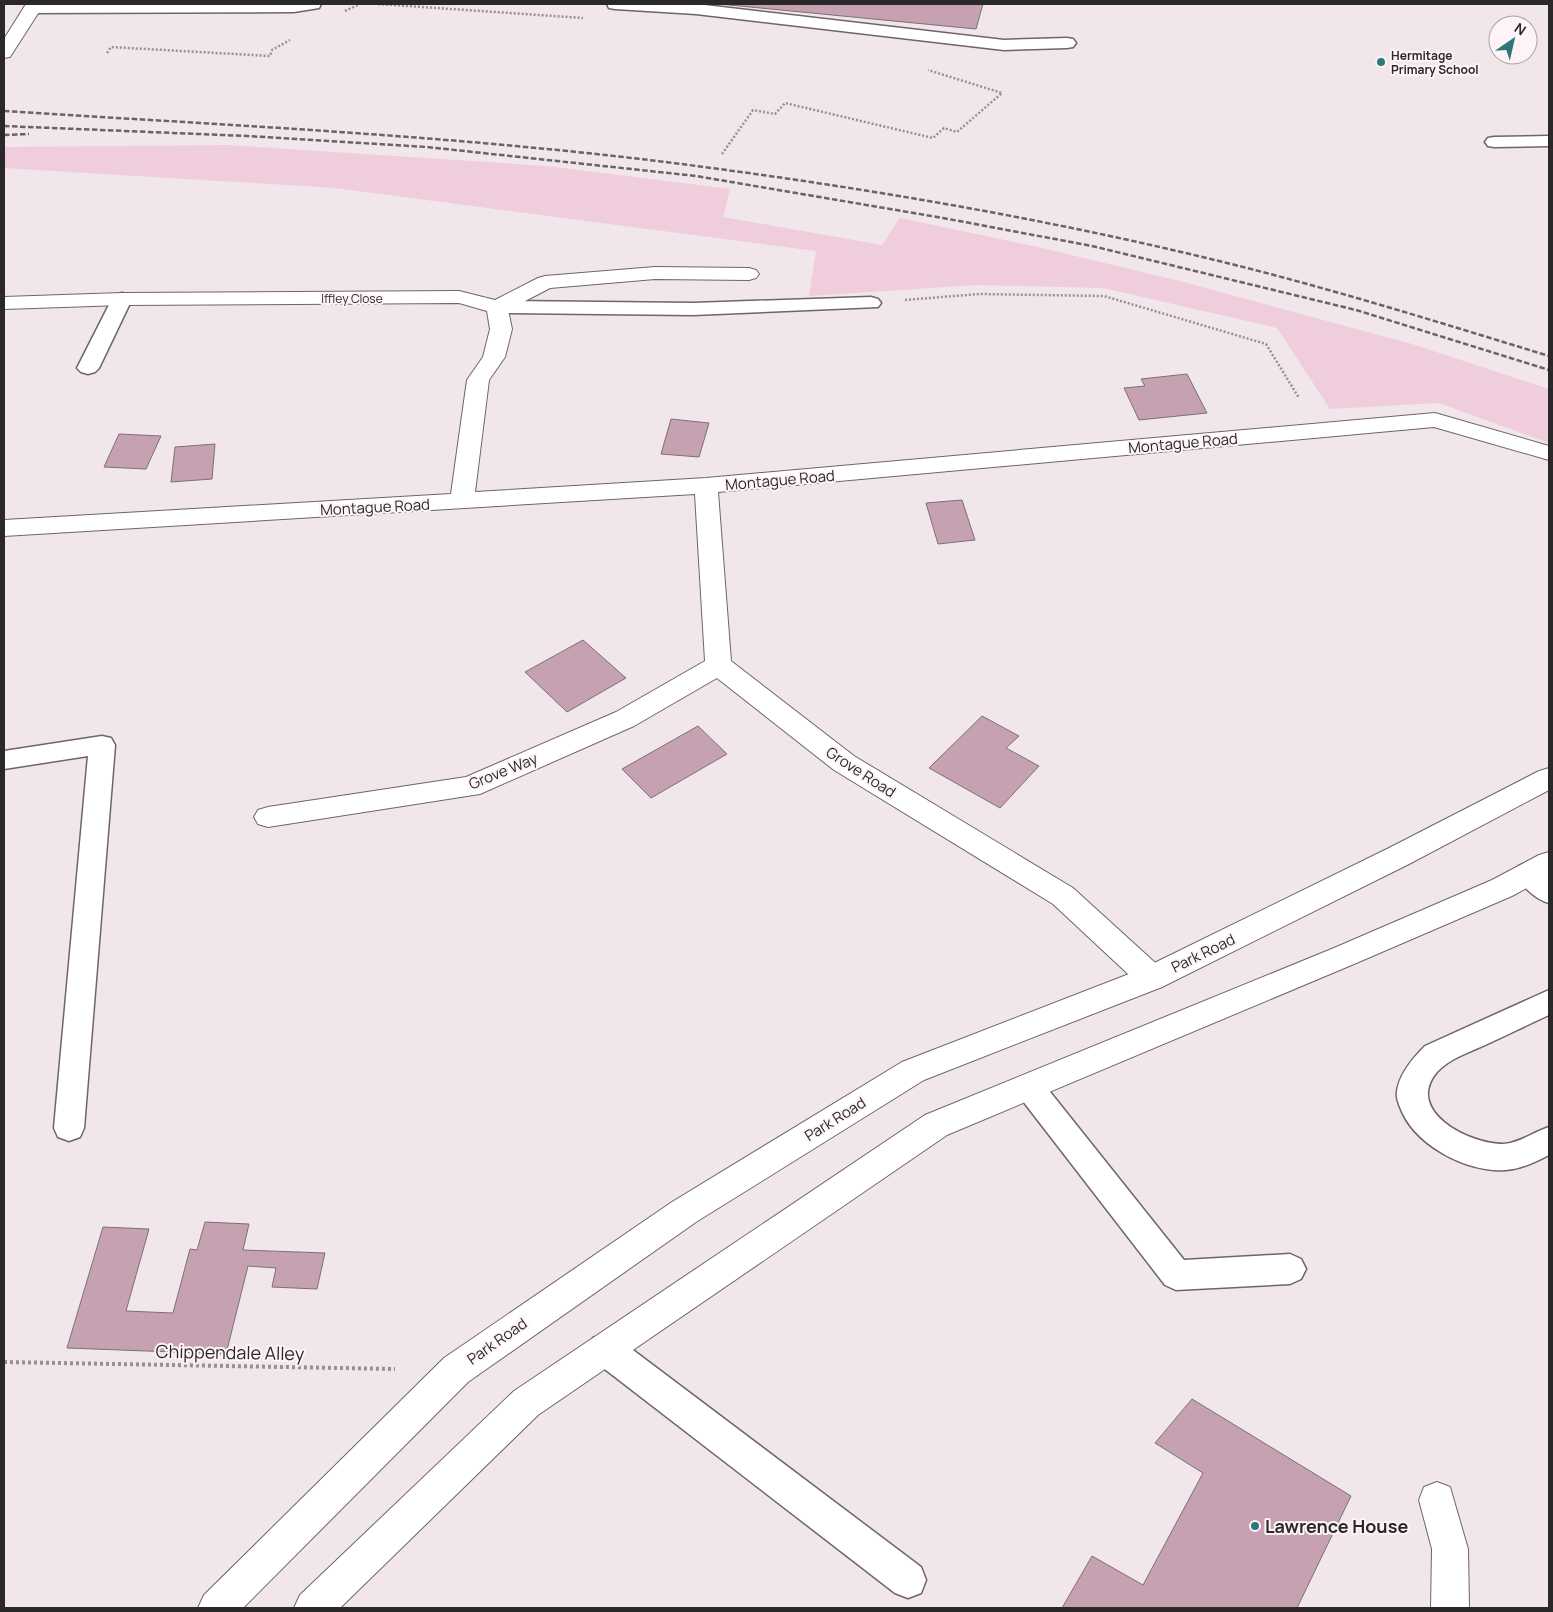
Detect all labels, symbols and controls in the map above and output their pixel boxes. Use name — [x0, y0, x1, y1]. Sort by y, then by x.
north arrow — [1488, 15, 1538, 65]
text: N — [1511, 18, 1530, 39]
place label: Hermitage Primary School — [1391, 47, 1479, 78]
marker: Hermitage Primary School — [1375, 56, 1387, 68]
street label: Iffley Close — [321, 290, 383, 307]
street label: Montague Road — [1127, 428, 1239, 458]
street label: Montague Road — [724, 465, 836, 495]
street label: Montague Road — [320, 494, 430, 520]
street label: Grove Road — [822, 742, 900, 802]
street label: Grove Way — [465, 748, 541, 794]
street label: Park Road — [1168, 929, 1238, 977]
street label: Park Road — [800, 1092, 870, 1146]
street label: Park Road — [463, 1313, 531, 1369]
street label: Chippendale Alley — [155, 1339, 305, 1365]
place label: Lawrence House — [1265, 1514, 1408, 1538]
marker: Lawrence House — [1249, 1520, 1261, 1532]

